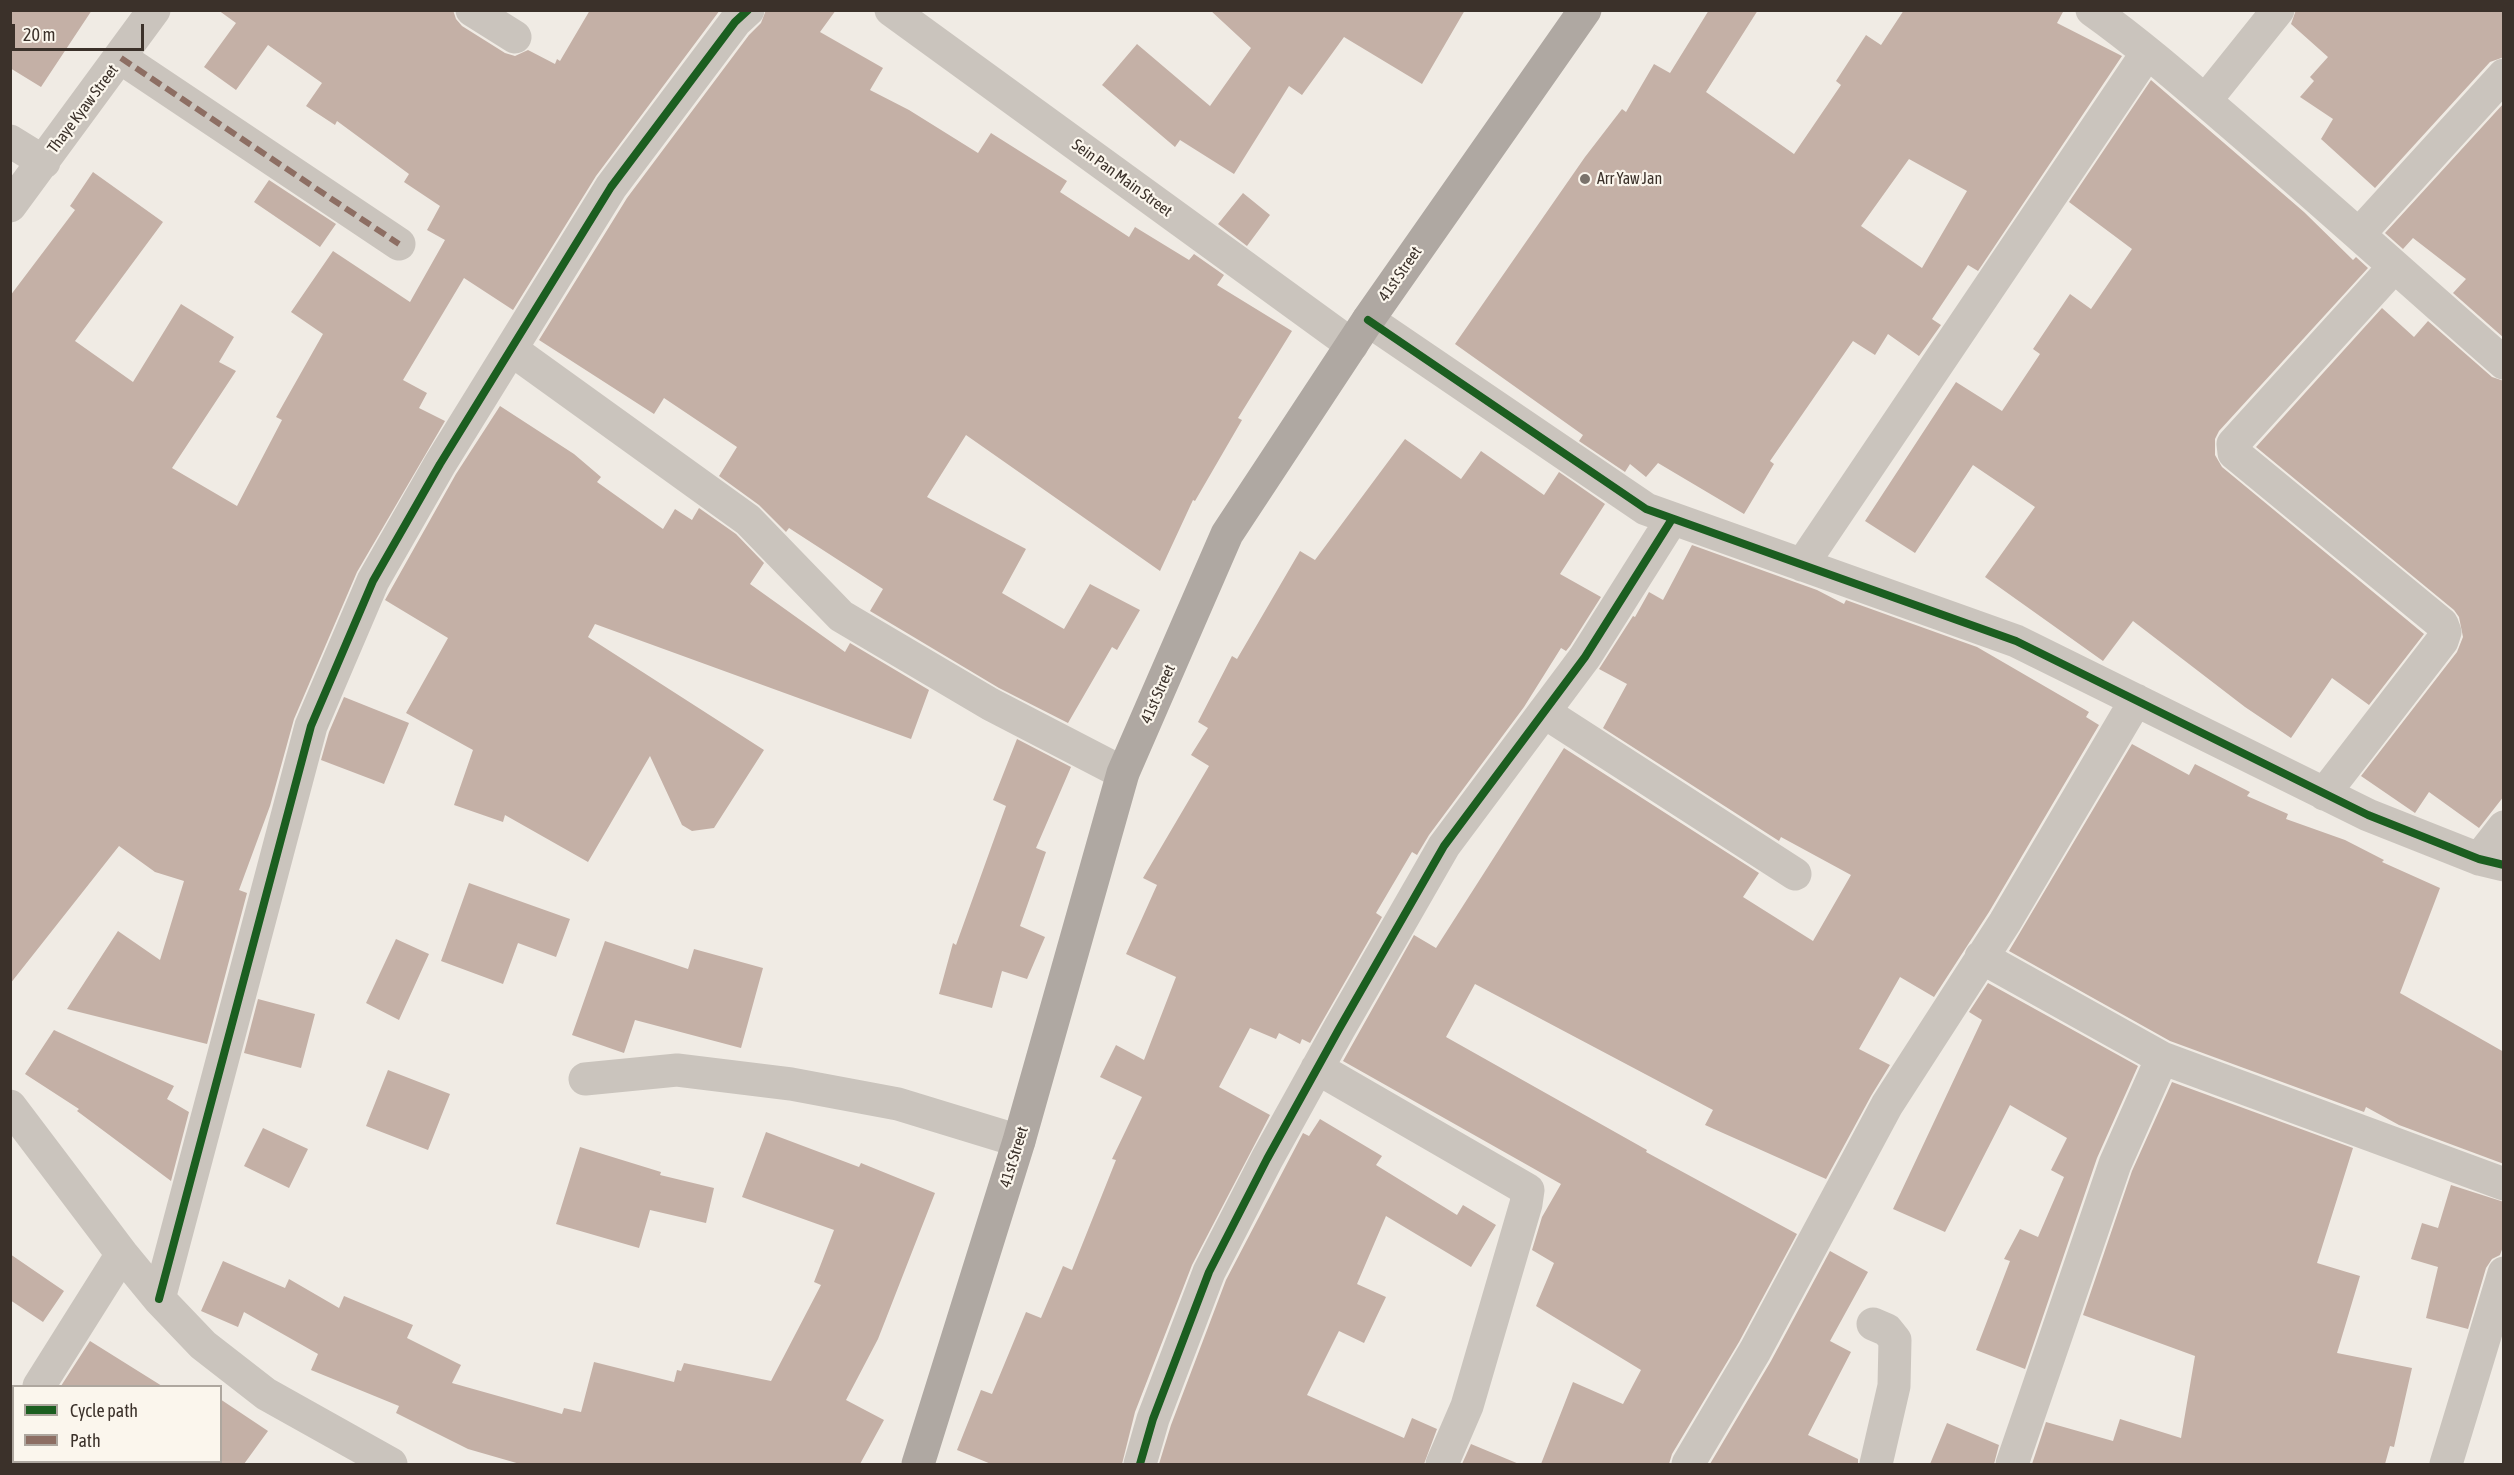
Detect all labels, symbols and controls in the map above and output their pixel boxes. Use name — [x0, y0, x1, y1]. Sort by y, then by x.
scale bar — [15, 12, 147, 50]
text: 20 m — [23, 24, 55, 45]
street label: Thaye Kyaw Street — [43, 61, 123, 157]
street label: Sein Pan Main Street — [1068, 135, 1176, 221]
place label: Arr Yaw Jan — [1597, 169, 1662, 189]
marker: Arr Yaw Jan — [1578, 172, 1592, 186]
street label: 41st Street — [1374, 243, 1426, 305]
street label: 41st Street — [1137, 662, 1179, 726]
street label: 41st Street — [996, 1124, 1032, 1190]
legend — [12, 1385, 222, 1463]
text: Cycle path — [70, 1400, 138, 1421]
text: Path — [70, 1430, 101, 1451]

